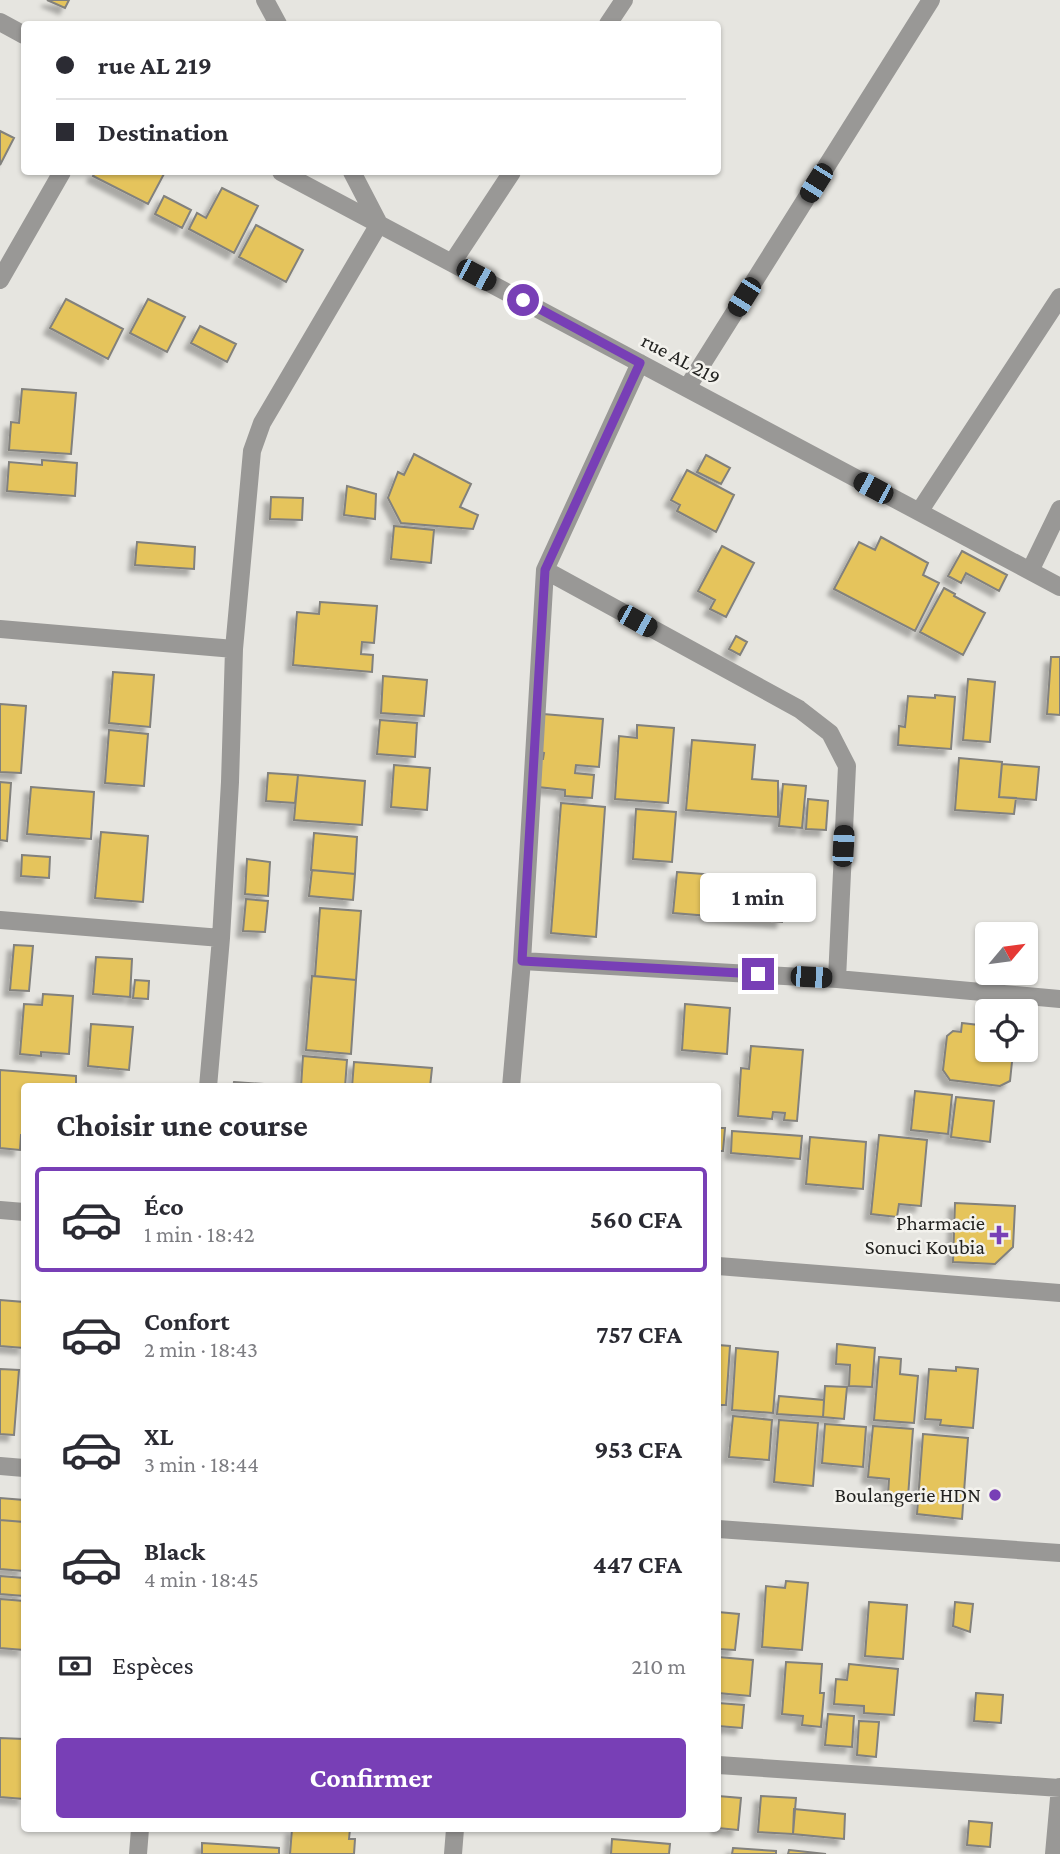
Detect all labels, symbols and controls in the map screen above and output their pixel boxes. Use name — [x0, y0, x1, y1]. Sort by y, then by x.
text: rue AL 219 — [98, 51, 212, 80]
text: Destination — [98, 118, 229, 147]
car — [796, 160, 837, 206]
car — [453, 256, 500, 294]
car — [724, 274, 765, 320]
route start — [507, 284, 539, 316]
street label: rue AL 219 — [638, 328, 724, 390]
car — [850, 469, 897, 507]
car — [614, 602, 661, 640]
car — [832, 824, 855, 868]
callout: 1 min — [700, 872, 816, 922]
text: 1 min — [732, 884, 784, 910]
north arrow — [975, 922, 1038, 985]
map controls — [975, 922, 1038, 1062]
route end — [742, 958, 774, 990]
car — [790, 965, 833, 989]
button: locate — [975, 999, 1038, 1062]
text: Choisir une course — [56, 1107, 308, 1143]
icon: car — [60, 1188, 123, 1251]
text: Éco — [144, 1192, 184, 1221]
text: 560 CFA — [590, 1205, 682, 1234]
place label: Pharmacie Sonuci Koubia — [865, 1211, 985, 1259]
text: 1 min · 18:42 — [144, 1221, 255, 1247]
marker: Pharmacie Sonuci Koubia — [991, 1227, 1007, 1243]
icon: car — [60, 1303, 123, 1366]
text: Confort — [144, 1307, 230, 1336]
text: 757 CFA — [596, 1320, 682, 1349]
text: 2 min · 18:43 — [144, 1336, 258, 1362]
icon: car — [60, 1418, 123, 1481]
text: XL — [144, 1422, 173, 1451]
text: 953 CFA — [594, 1435, 682, 1464]
text: 3 min · 18:44 — [144, 1451, 259, 1477]
place label: Boulangerie HDN — [834, 1483, 981, 1507]
marker: Boulangerie HDN — [987, 1487, 1003, 1503]
icon: car — [60, 1533, 123, 1596]
text: Black — [144, 1537, 205, 1566]
text: 447 CFA — [593, 1550, 682, 1579]
text: 4 min · 18:45 — [144, 1566, 259, 1592]
icon: cash — [56, 1647, 94, 1685]
text: Espèces — [112, 1651, 194, 1680]
text: 210 m — [632, 1653, 686, 1679]
button: Confirmer — [56, 1738, 686, 1818]

